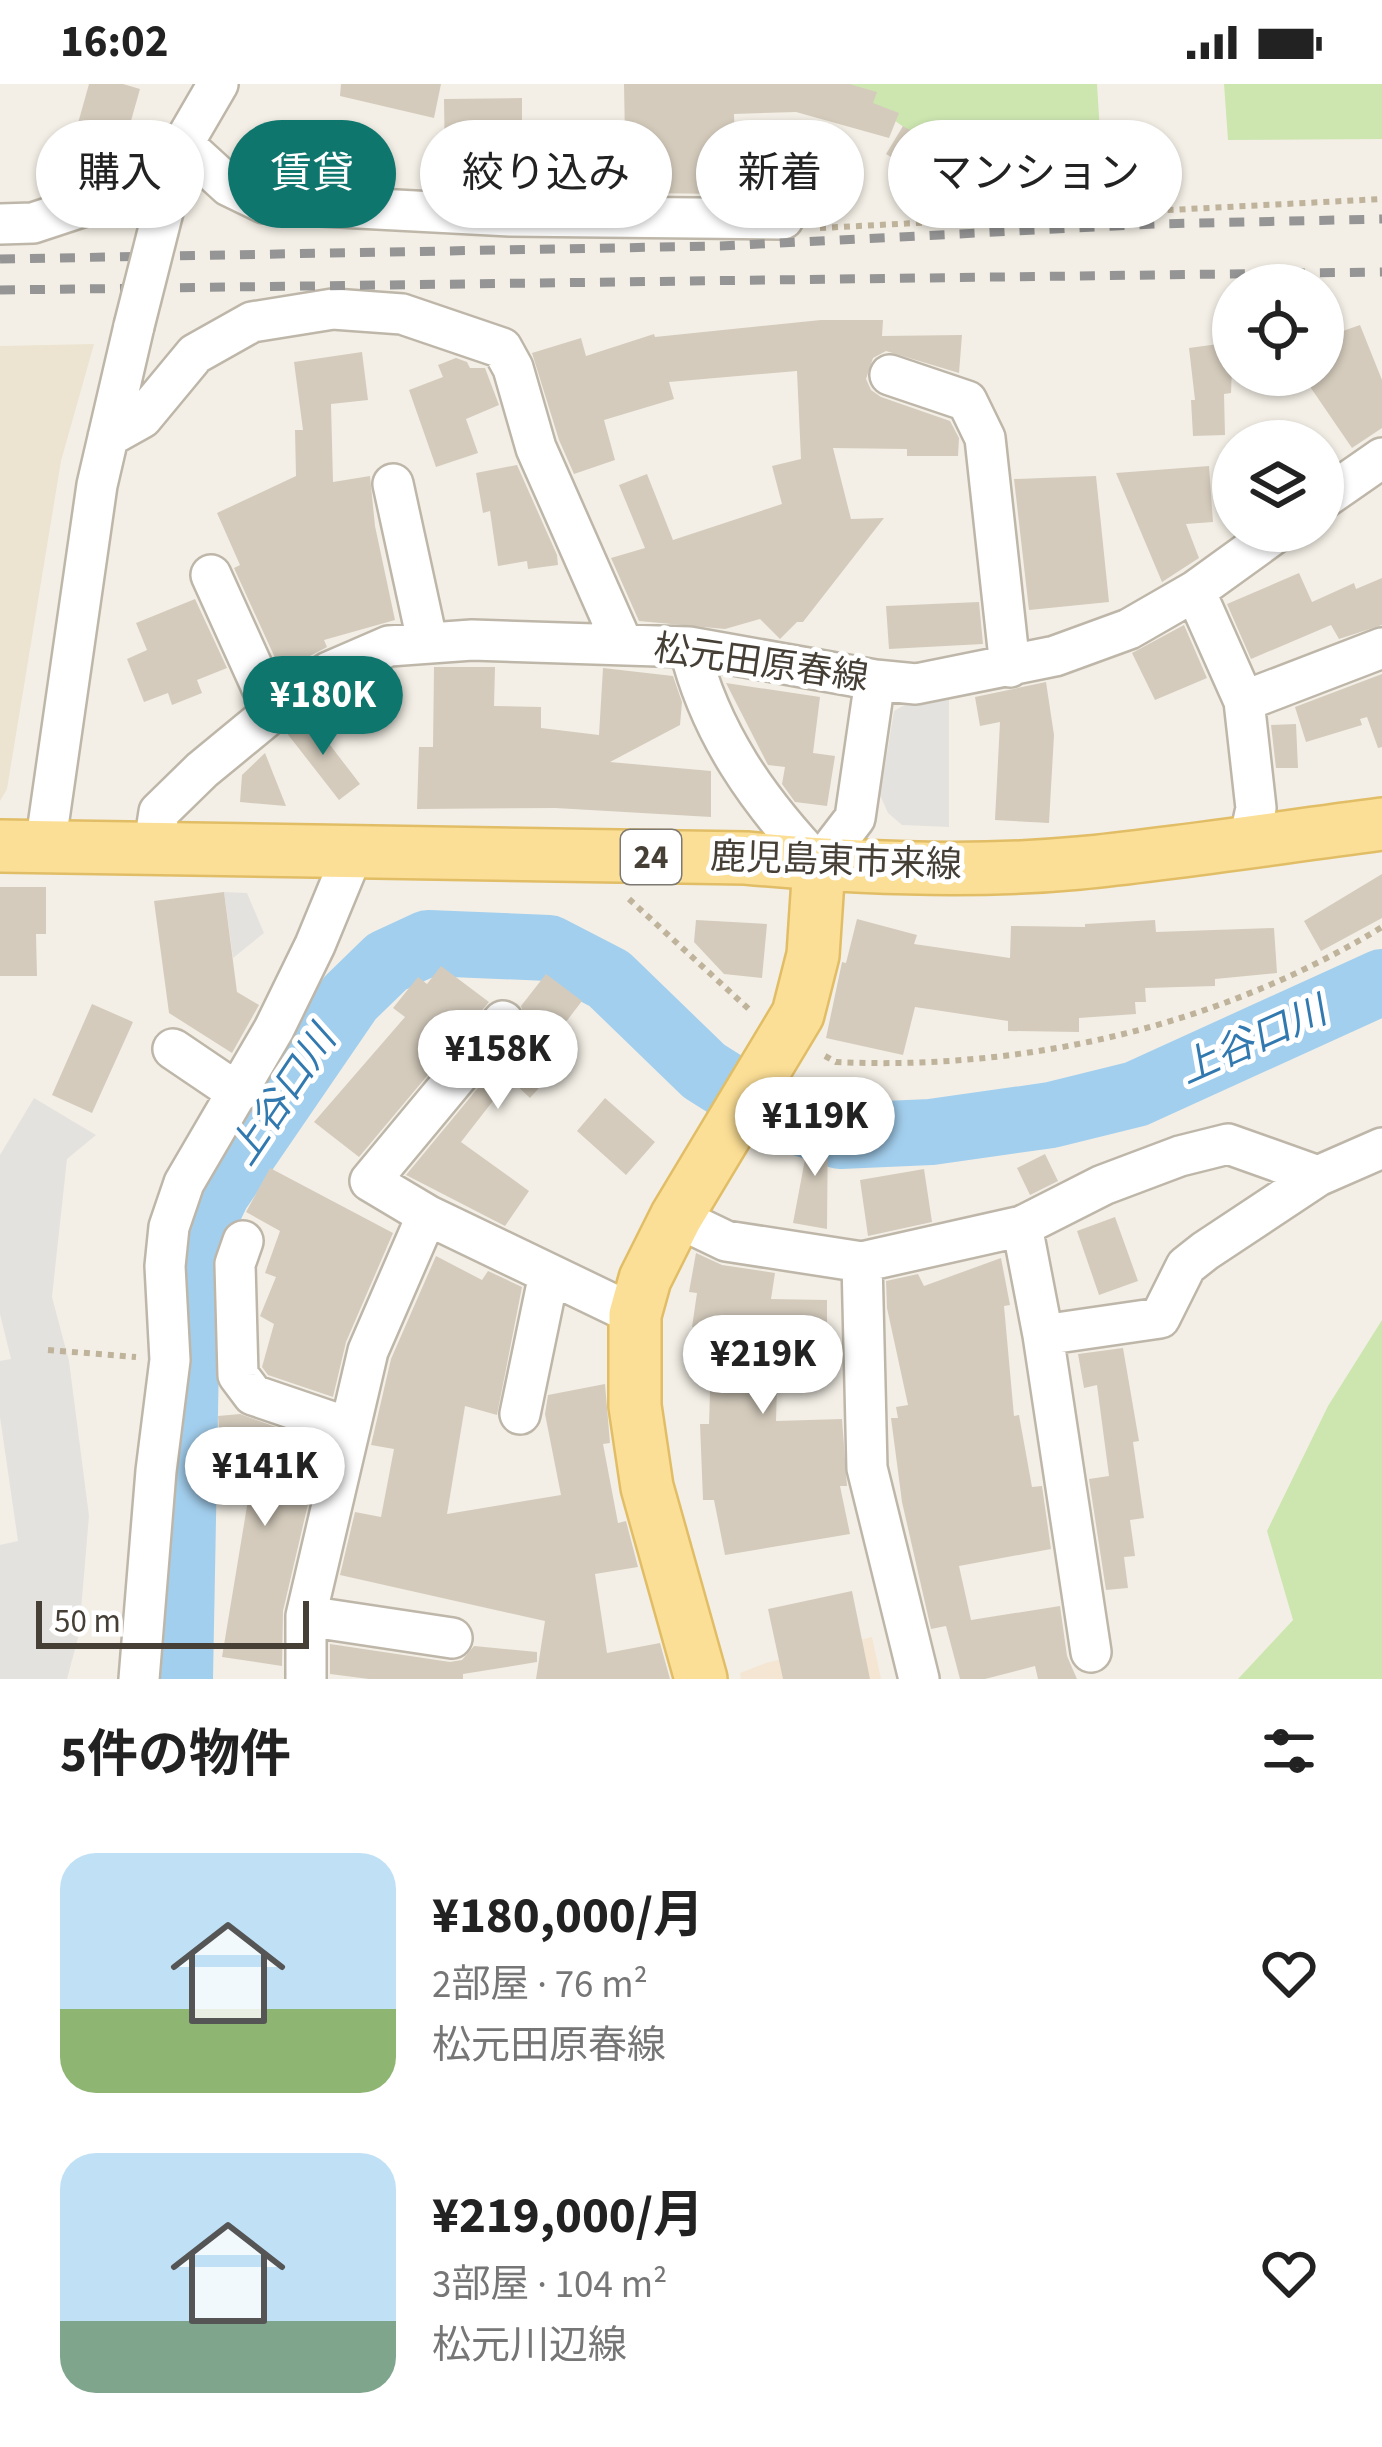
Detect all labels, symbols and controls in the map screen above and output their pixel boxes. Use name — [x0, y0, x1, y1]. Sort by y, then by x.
text: 16:02 — [60, 10, 169, 74]
chip: 購入 — [36, 120, 204, 228]
chip: 賃貸 — [228, 120, 396, 228]
chip: 絞り込み — [420, 120, 672, 228]
chip: 新着 — [696, 120, 864, 228]
chip: マンション — [888, 120, 1182, 228]
map controls — [1212, 264, 1344, 552]
button: locate — [1212, 264, 1344, 396]
button: layers — [1212, 420, 1344, 552]
street label: 松元田原春線 — [650, 623, 872, 703]
pin: ¥180K — [239, 656, 407, 758]
text: ¥180K — [270, 667, 376, 723]
road number: 24 — [621, 830, 681, 884]
street label: 鹿児島東市来線 — [709, 831, 963, 891]
water label: 上谷口川 — [1170, 982, 1339, 1098]
pin: ¥158K — [414, 1010, 582, 1112]
water label: 上谷口川 — [216, 1012, 352, 1176]
text: ¥158K — [445, 1021, 551, 1077]
pin: ¥119K — [731, 1077, 899, 1179]
text: ¥119K — [762, 1088, 868, 1144]
pin: ¥219K — [679, 1315, 847, 1417]
text: ¥219K — [710, 1326, 816, 1382]
pin: ¥141K — [181, 1427, 349, 1529]
text: ¥141K — [212, 1438, 318, 1494]
scale bar — [36, 1595, 309, 1648]
text: 50 m — [54, 1598, 121, 1645]
icon: filters — [1256, 1718, 1322, 1784]
text: 5件の物件 — [60, 1719, 291, 1791]
text: ¥180,000/月 — [432, 1880, 704, 1952]
icon: home — [156, 1901, 300, 2045]
icon: heart — [1256, 1940, 1322, 2006]
text: 2部屋 · 76 m² — [432, 1957, 648, 2013]
text: 松元田原春線 — [432, 2018, 666, 2074]
text: ¥219,000/月 — [432, 2180, 704, 2252]
icon: home — [156, 2201, 300, 2345]
icon: heart — [1256, 2240, 1322, 2306]
text: 3部屋 · 104 m² — [432, 2257, 667, 2313]
text: 松元川辺線 — [432, 2318, 627, 2374]

